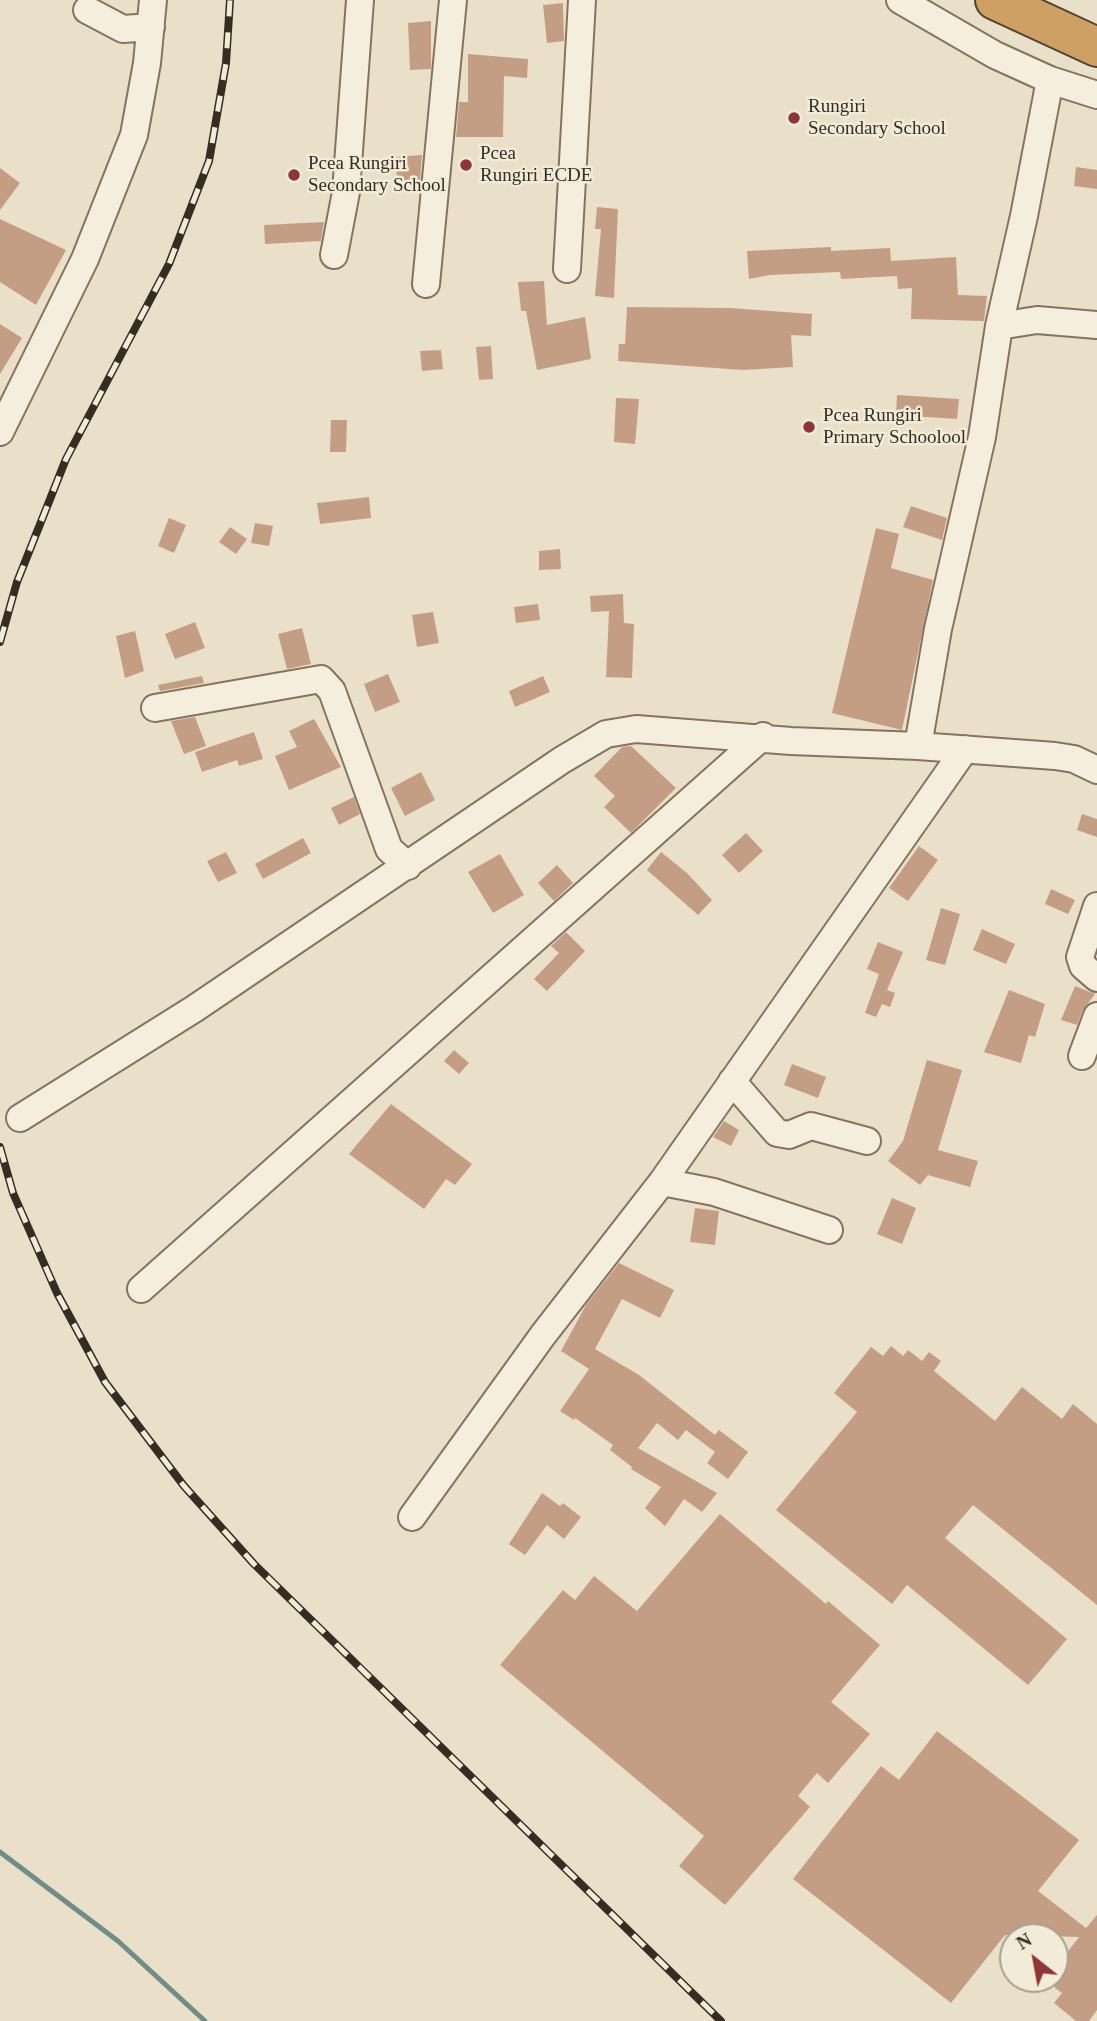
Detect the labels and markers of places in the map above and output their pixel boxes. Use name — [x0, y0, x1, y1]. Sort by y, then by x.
place label: Rungiri Secondary School — [808, 96, 946, 140]
marker: Rungiri Secondary School — [786, 110, 802, 126]
place label: Pcea Rungiri ECDE — [480, 143, 592, 187]
place label: Pcea Rungiri Secondary School — [308, 153, 446, 197]
marker: Pcea Rungiri ECDE — [458, 157, 474, 173]
marker: Pcea Rungiri Secondary School — [286, 167, 302, 183]
place label: Pcea Rungiri Primary Schoolool — [823, 405, 966, 449]
marker: Pcea Rungiri Primary Schoolool — [801, 419, 817, 435]

